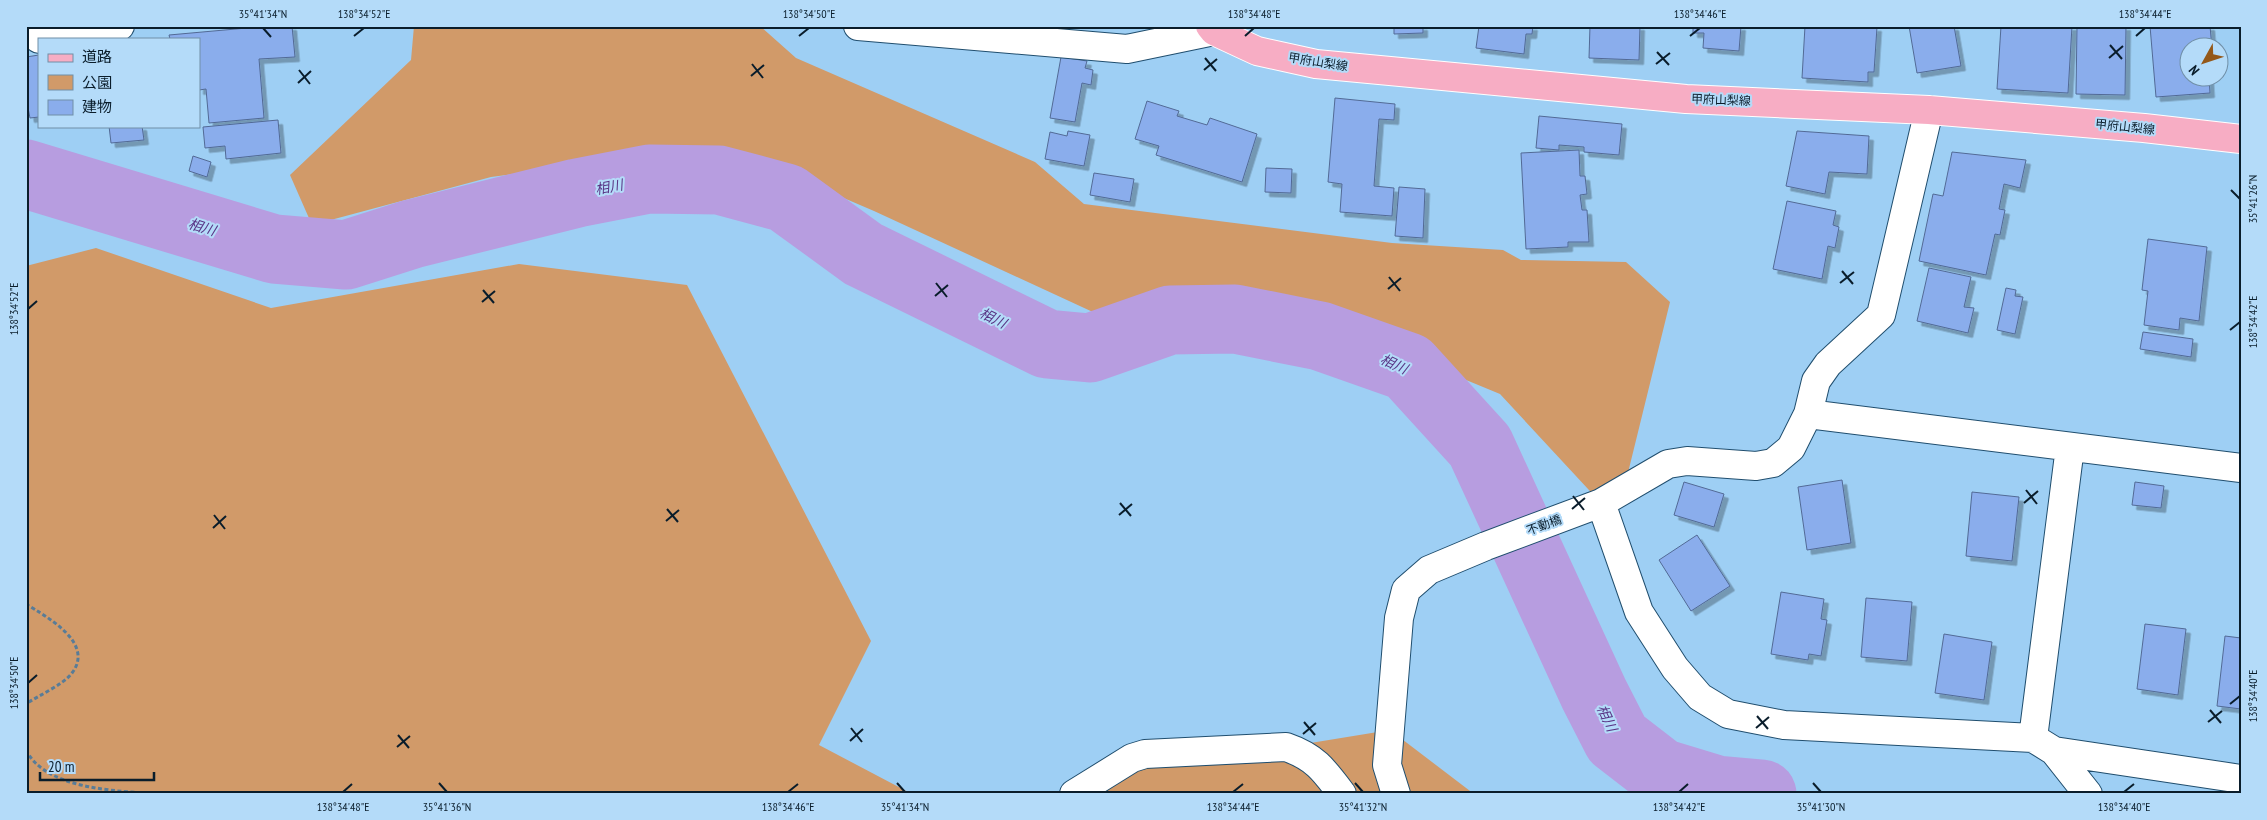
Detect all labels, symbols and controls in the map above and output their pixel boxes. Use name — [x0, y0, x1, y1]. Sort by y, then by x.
text: 35°41'34"N — [239, 6, 287, 21]
text: 138°34'52"E — [338, 6, 390, 21]
text: 138°34'50"E — [783, 6, 835, 21]
text: 138°34'48"E — [1228, 6, 1280, 21]
text: 138°34'46"E — [1674, 6, 1726, 21]
text: 138°34'44"E — [2119, 6, 2171, 21]
legend — [38, 38, 200, 128]
north arrow — [2180, 38, 2230, 88]
text: 道路 — [82, 47, 112, 66]
street label: 甲府山梨線 — [1287, 49, 1349, 74]
text: N — [2185, 62, 2203, 79]
text: 公園 — [82, 73, 112, 92]
street label: 甲府山梨線 — [1691, 91, 1751, 108]
text: 建物 — [82, 97, 112, 116]
street label: 甲府山梨線 — [2094, 116, 2156, 137]
water label: 相川 — [594, 175, 626, 199]
text: 35°41'26"N — [2245, 175, 2260, 223]
water label: 相川 — [186, 214, 220, 240]
text: 138°34'52"E — [6, 283, 21, 335]
text: 138°34'42"E — [2245, 296, 2260, 348]
water label: 相川 — [976, 304, 1011, 333]
water label: 相川 — [1378, 350, 1412, 379]
street label: 不動橋 — [1524, 511, 1563, 538]
text: 138°34'50"E — [6, 657, 21, 709]
text: 138°34'40"E — [2245, 670, 2260, 722]
water label: 相川 — [1593, 702, 1622, 736]
scale bar — [40, 750, 154, 782]
text: 20 m — [48, 757, 74, 776]
text: 138°34'48"E — [317, 799, 369, 814]
text: 35°41'36"N — [423, 799, 471, 814]
text: 138°34'46"E — [762, 799, 814, 814]
text: 35°41'34"N — [881, 799, 929, 814]
text: 138°34'44"E — [1207, 799, 1259, 814]
text: 35°41'32"N — [1339, 799, 1387, 814]
text: 138°34'42"E — [1653, 799, 1705, 814]
text: 35°41'30"N — [1797, 799, 1845, 814]
text: 138°34'40"E — [2098, 799, 2150, 814]

